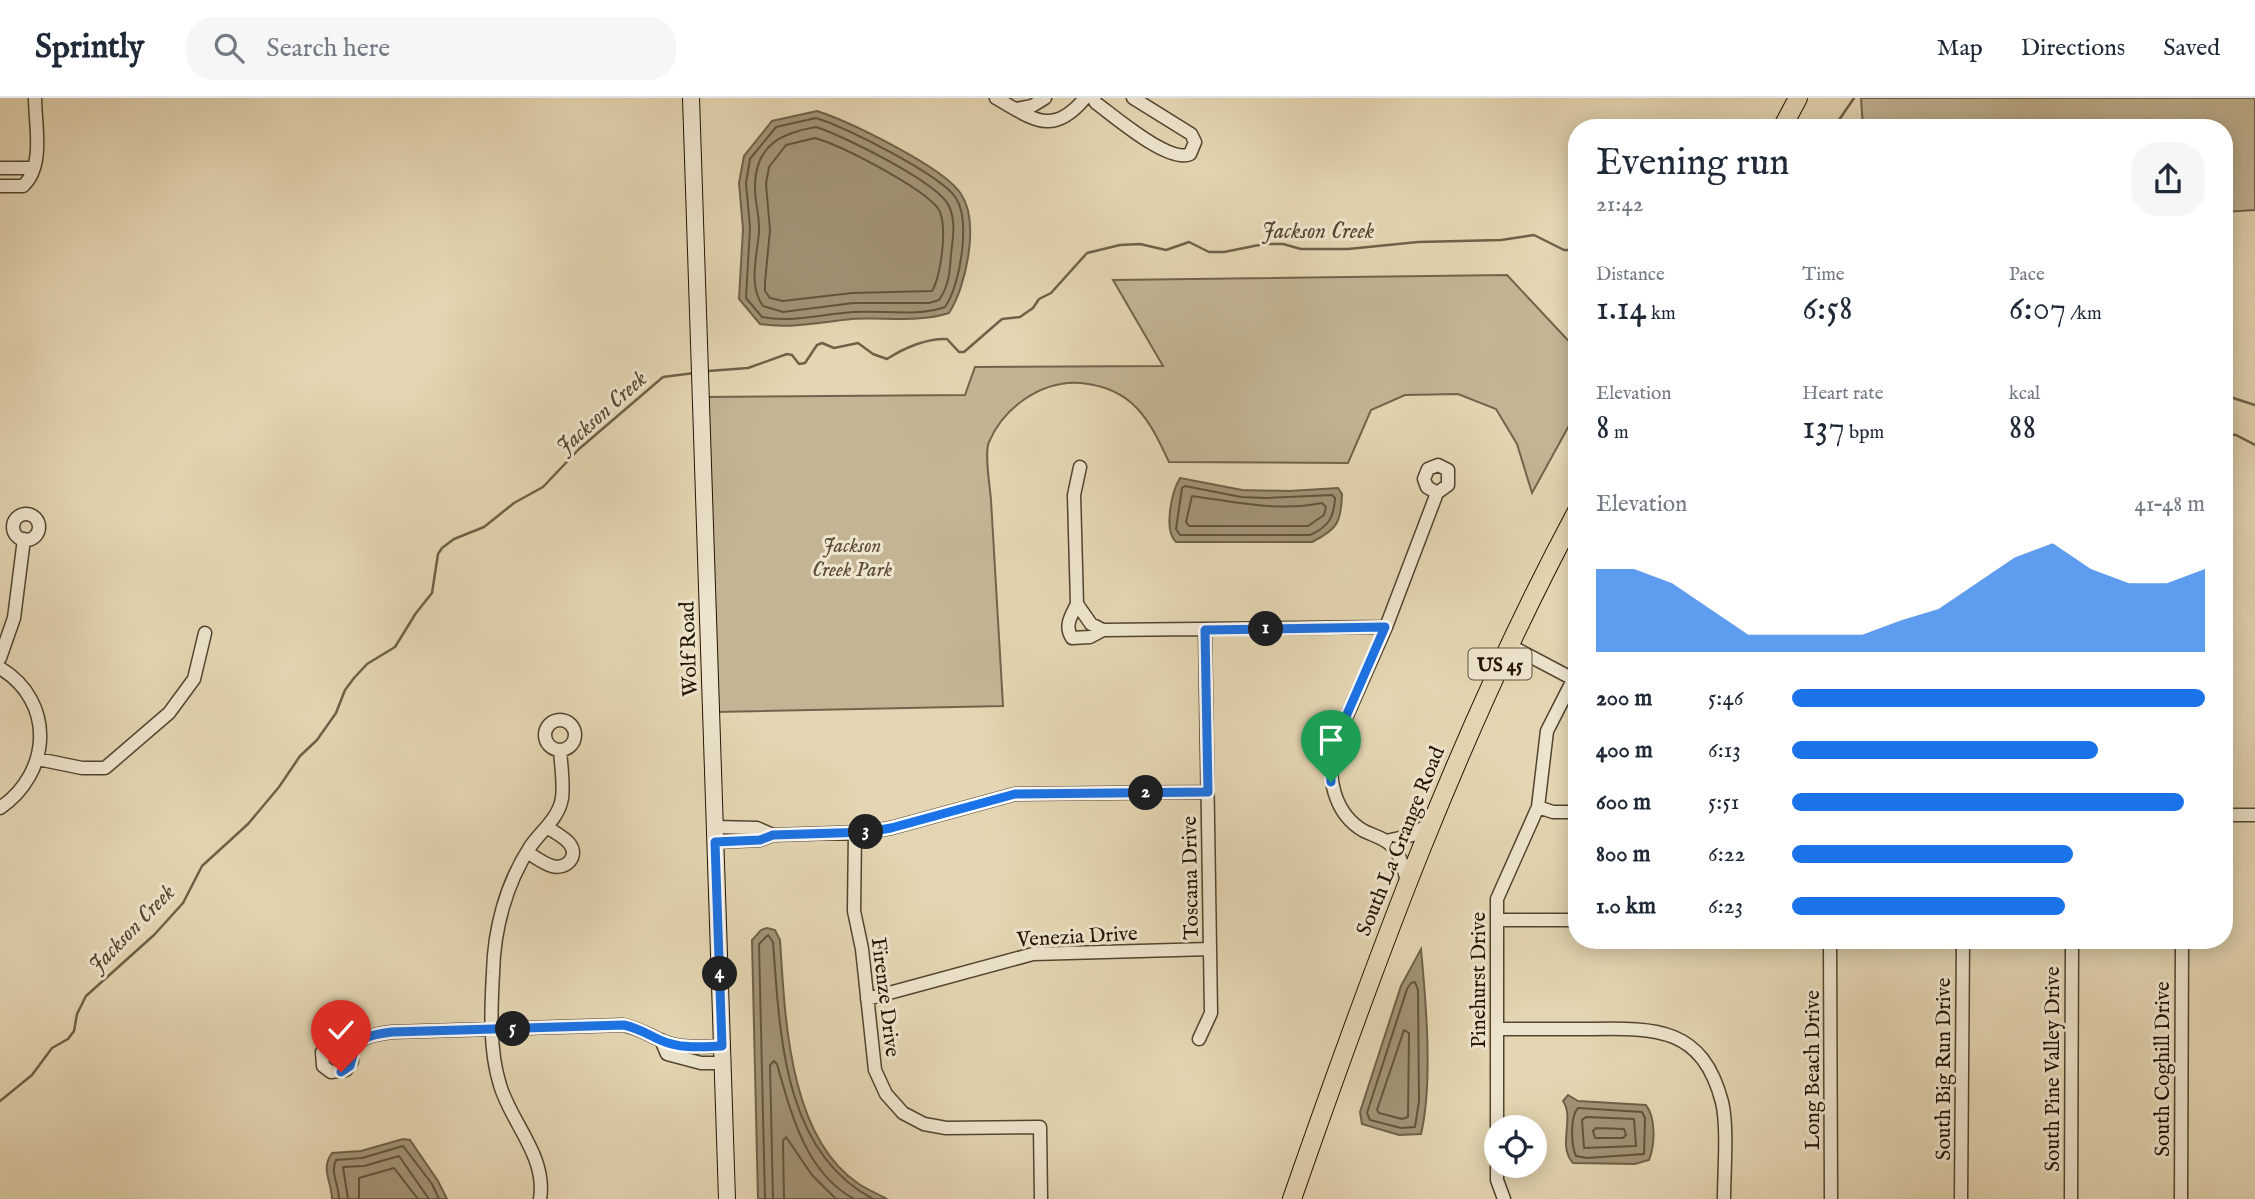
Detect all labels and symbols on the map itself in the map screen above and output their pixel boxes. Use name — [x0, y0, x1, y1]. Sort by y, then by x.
water label: Jackson Creek — [1262, 217, 1374, 246]
water label: Jackson Creek — [550, 365, 654, 462]
park label: Jackson Creek Park — [812, 533, 893, 584]
street label: Wolf Road — [674, 600, 705, 697]
pin: 1 — [1248, 612, 1284, 646]
road number: US 45 — [1468, 649, 1532, 680]
pin — [1301, 710, 1361, 782]
street label: South La Grange Road — [1351, 742, 1452, 940]
pin: 2 — [1128, 776, 1164, 810]
pin: 3 — [848, 814, 884, 850]
street label: Toscana Drive — [1177, 815, 1206, 940]
water label: Jackson Creek — [83, 878, 182, 980]
street label: Pinehurst Drive — [1466, 911, 1493, 1048]
street label: Venezia Drive — [1015, 921, 1139, 954]
street label: Firenze Drive — [864, 936, 905, 1059]
pin: 4 — [702, 956, 738, 992]
street label: South Pine Valley Drive — [2040, 966, 2067, 1172]
street label: South Big Run Drive — [1931, 977, 1958, 1160]
street label: South Coghill Drive — [2150, 981, 2177, 1157]
street label: Long Beach Drive — [1800, 990, 1827, 1150]
pin — [311, 1000, 371, 1072]
pin: 5 — [496, 1012, 530, 1046]

